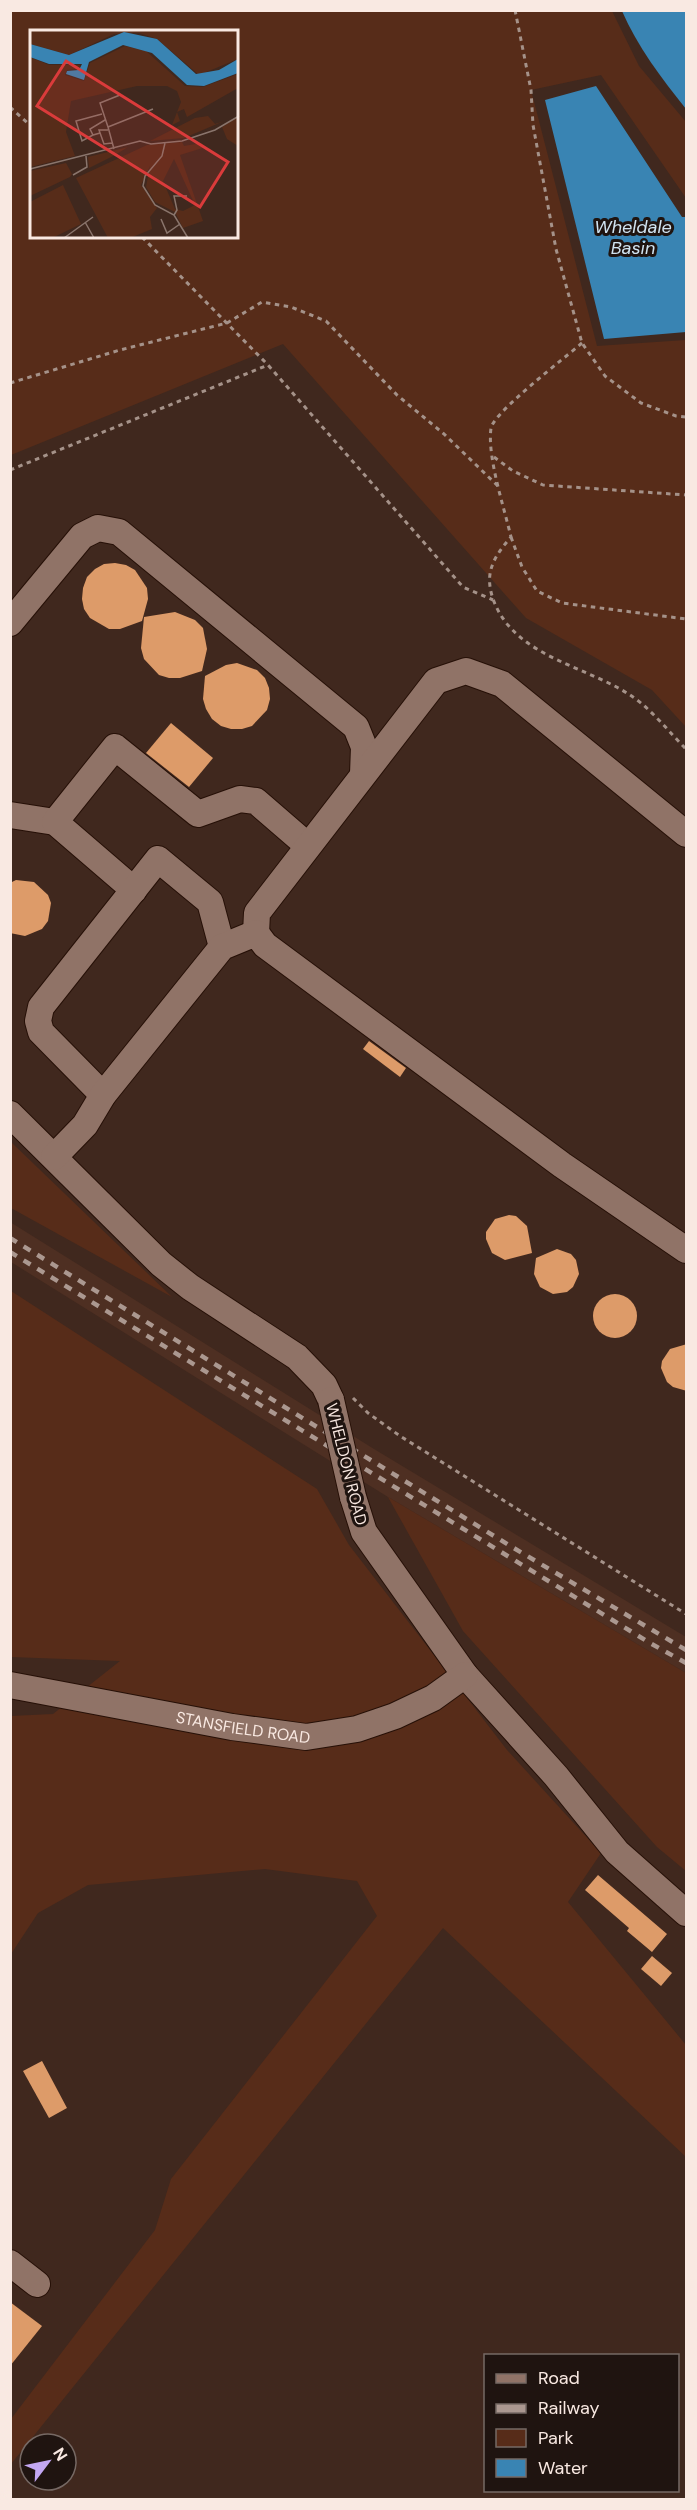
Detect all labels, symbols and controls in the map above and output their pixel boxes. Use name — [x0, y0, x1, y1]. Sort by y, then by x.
inset map — [30, 30, 238, 238]
water label: Wheldale Basin — [594, 215, 672, 260]
street label: WHELDON ROAD — [321, 1401, 372, 1527]
street label: STANSFIELD ROAD — [174, 1707, 311, 1748]
legend — [484, 2354, 679, 2492]
text: Road — [538, 2366, 580, 2390]
text: Railway — [538, 2396, 600, 2420]
text: Park — [538, 2426, 574, 2450]
north arrow — [18, 2432, 78, 2492]
text: N — [48, 2444, 72, 2465]
text: Water — [538, 2456, 588, 2480]

